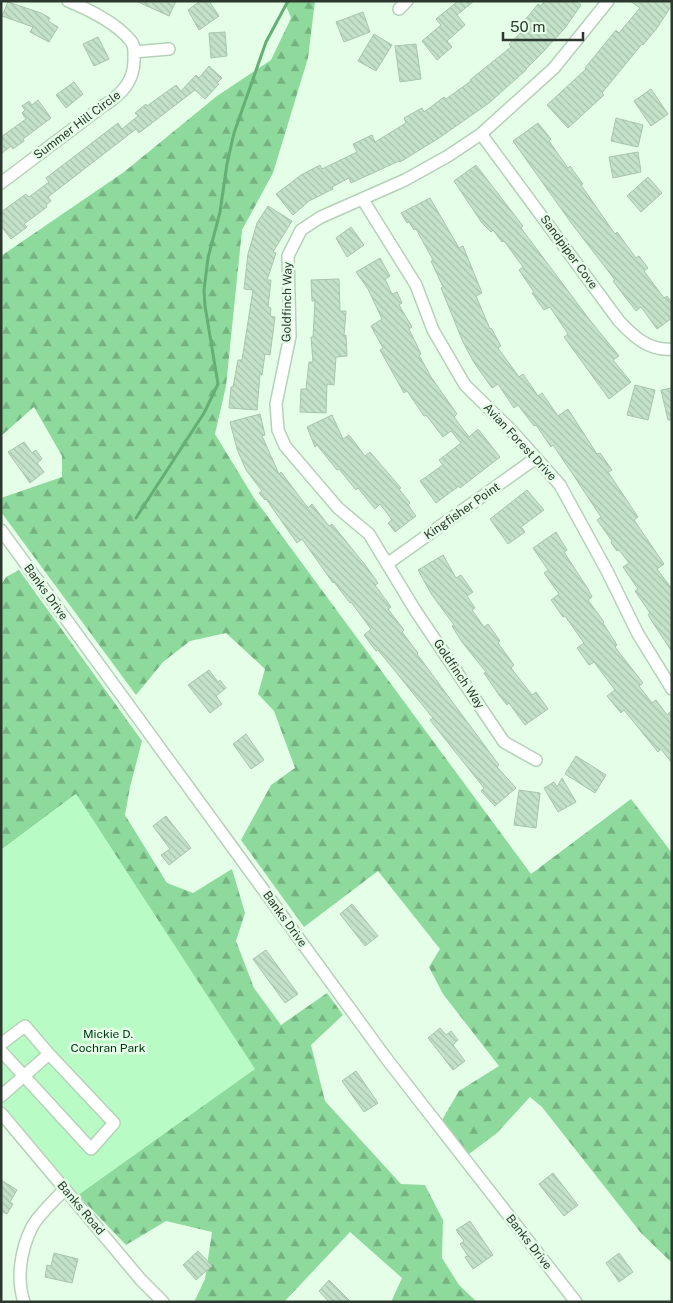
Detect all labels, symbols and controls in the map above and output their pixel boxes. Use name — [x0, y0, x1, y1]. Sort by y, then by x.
scale bar — [503, 10, 583, 42]
text: 50 m — [510, 18, 545, 35]
street label: Summer Hill Circle — [31, 88, 123, 162]
street label: Sandpiper Cove — [537, 212, 601, 292]
street label: Goldfinch Way — [279, 261, 295, 342]
street label: Avian Forest Drive — [481, 400, 560, 484]
street label: Kingfisher Point — [421, 479, 503, 542]
street label: Banks Drive — [21, 561, 71, 623]
street label: Goldfinch Way — [431, 637, 488, 712]
street label: Banks Drive — [260, 888, 310, 950]
park label: Mickie D. Cochran Park — [71, 1027, 146, 1055]
street label: Banks Road — [55, 1178, 107, 1238]
street label: Banks Drive — [503, 1212, 555, 1272]

